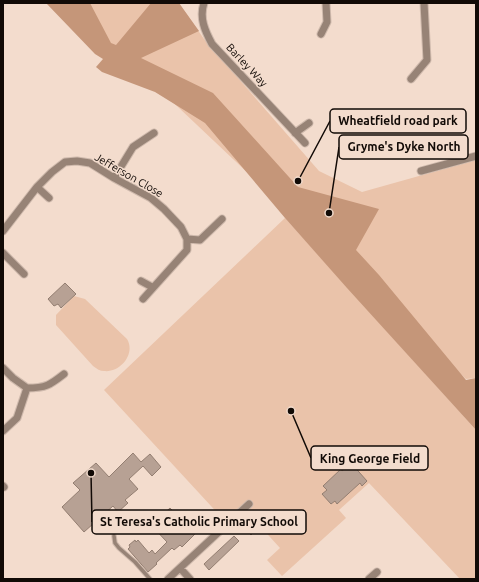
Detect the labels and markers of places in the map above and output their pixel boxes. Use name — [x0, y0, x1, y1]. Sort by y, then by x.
callout: Wheatfield road park — [330, 109, 466, 133]
callout: Gryme's Dyke North — [339, 135, 468, 159]
callout: King George Field — [311, 446, 428, 470]
callout: St Teresa's Catholic Primary School — [92, 510, 306, 534]

